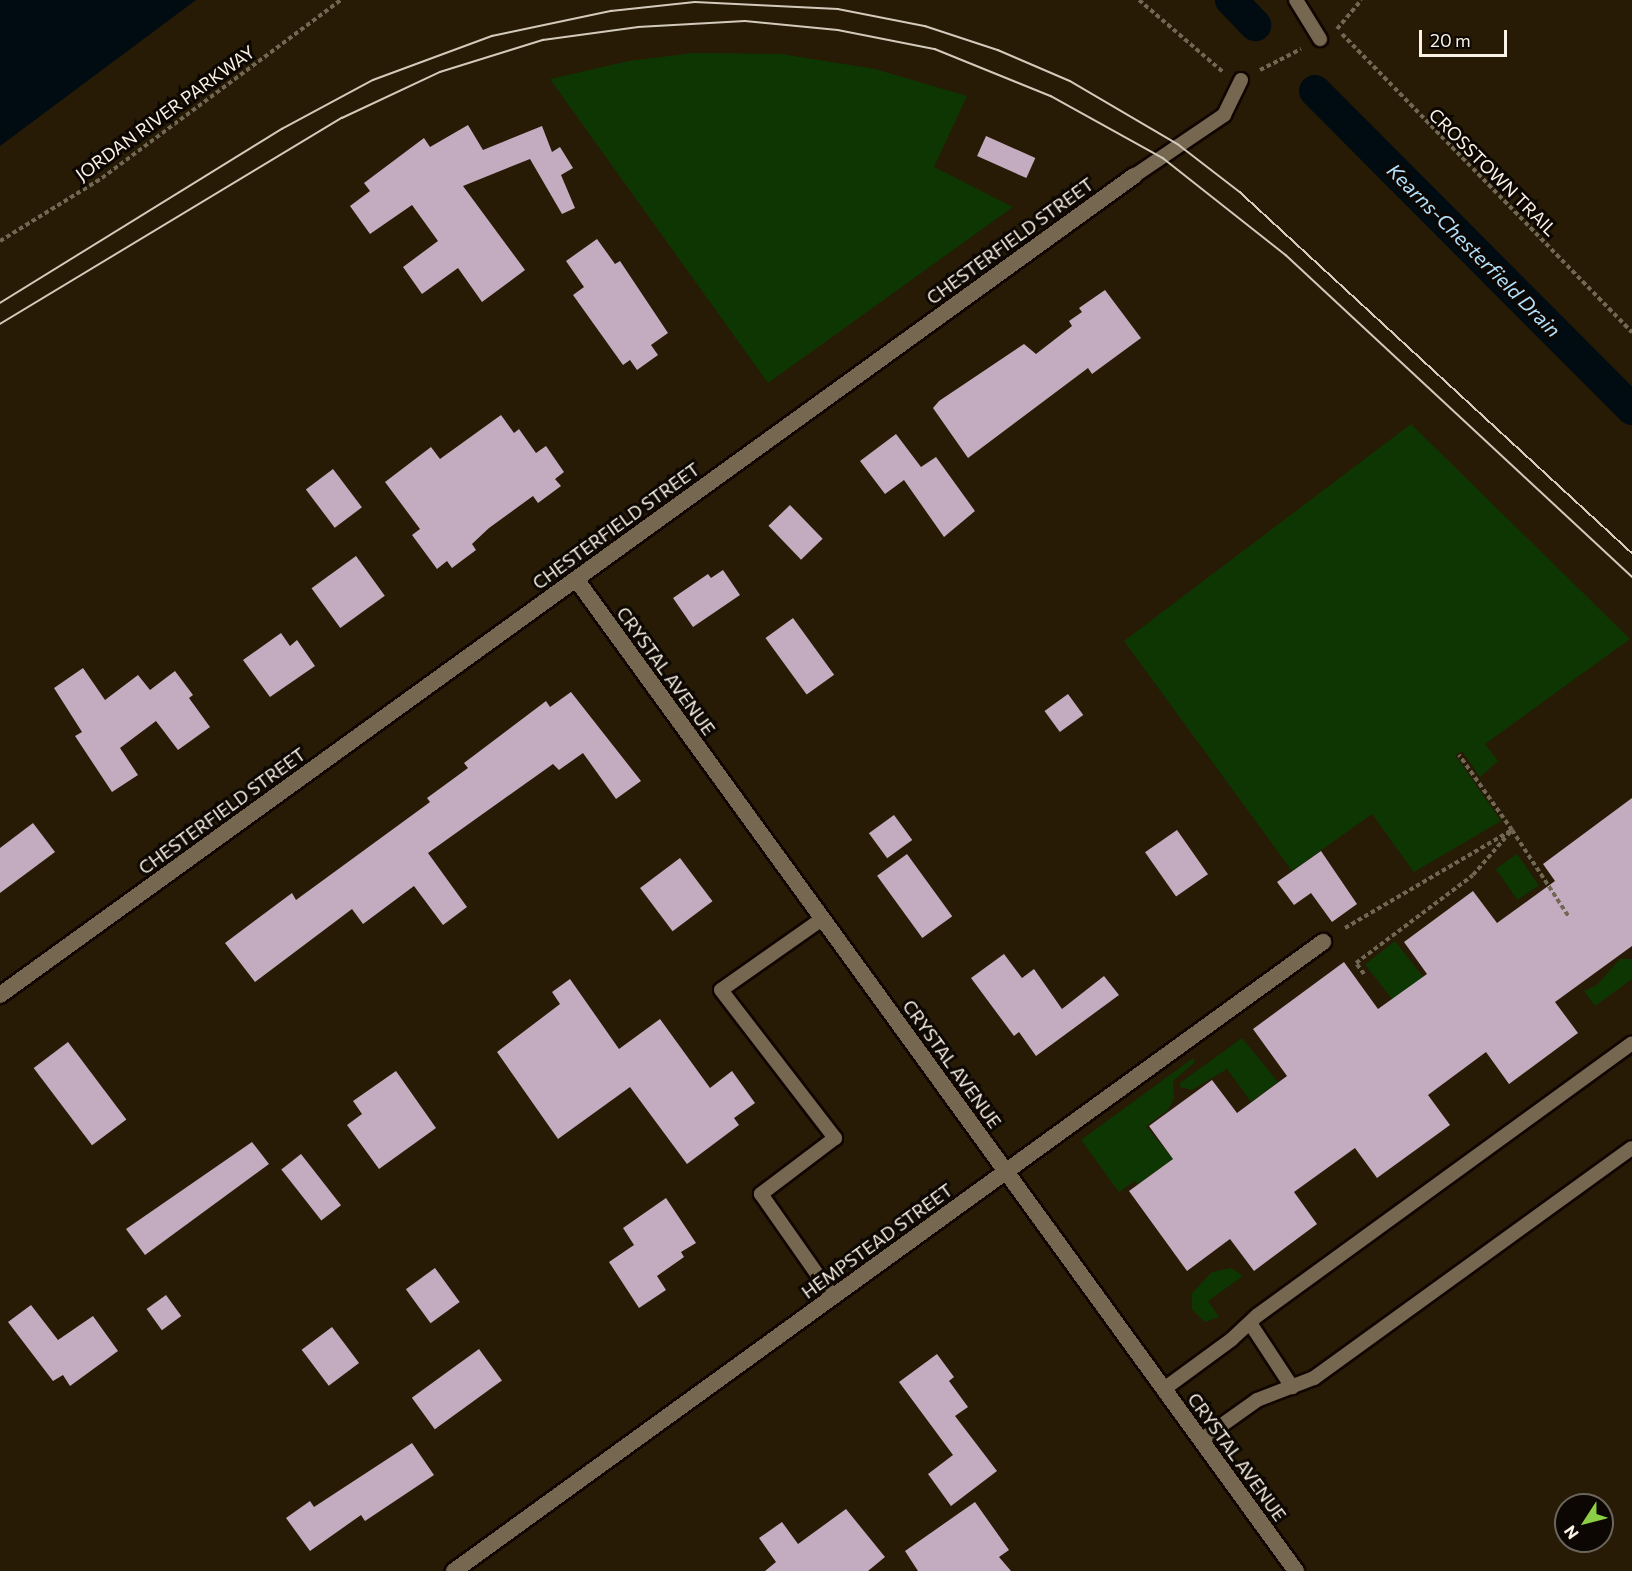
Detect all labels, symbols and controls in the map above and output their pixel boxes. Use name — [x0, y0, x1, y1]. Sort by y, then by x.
scale bar — [1422, 18, 1510, 56]
text: 20 m — [1430, 29, 1471, 51]
street label: JORDAN RIVER PARKWAY — [71, 41, 259, 185]
street label: CROSSTOWN TRAIL — [1425, 104, 1561, 240]
water label: Kearns-Chesterfield Drain — [1382, 158, 1566, 342]
street label: CHESTERFIELD STREET — [922, 173, 1098, 309]
street label: CHESTERFIELD STREET — [528, 458, 704, 594]
street label: CRYSTAL AVENUE — [612, 603, 720, 739]
street label: CHESTERFIELD STREET — [134, 743, 310, 879]
street label: CRYSTAL AVENUE — [898, 996, 1006, 1132]
street label: HEMPSTEAD STREET — [797, 1179, 957, 1303]
street label: CRYSTAL AVENUE — [1183, 1389, 1291, 1525]
north arrow — [1554, 1493, 1614, 1553]
text: N — [1559, 1522, 1582, 1543]

